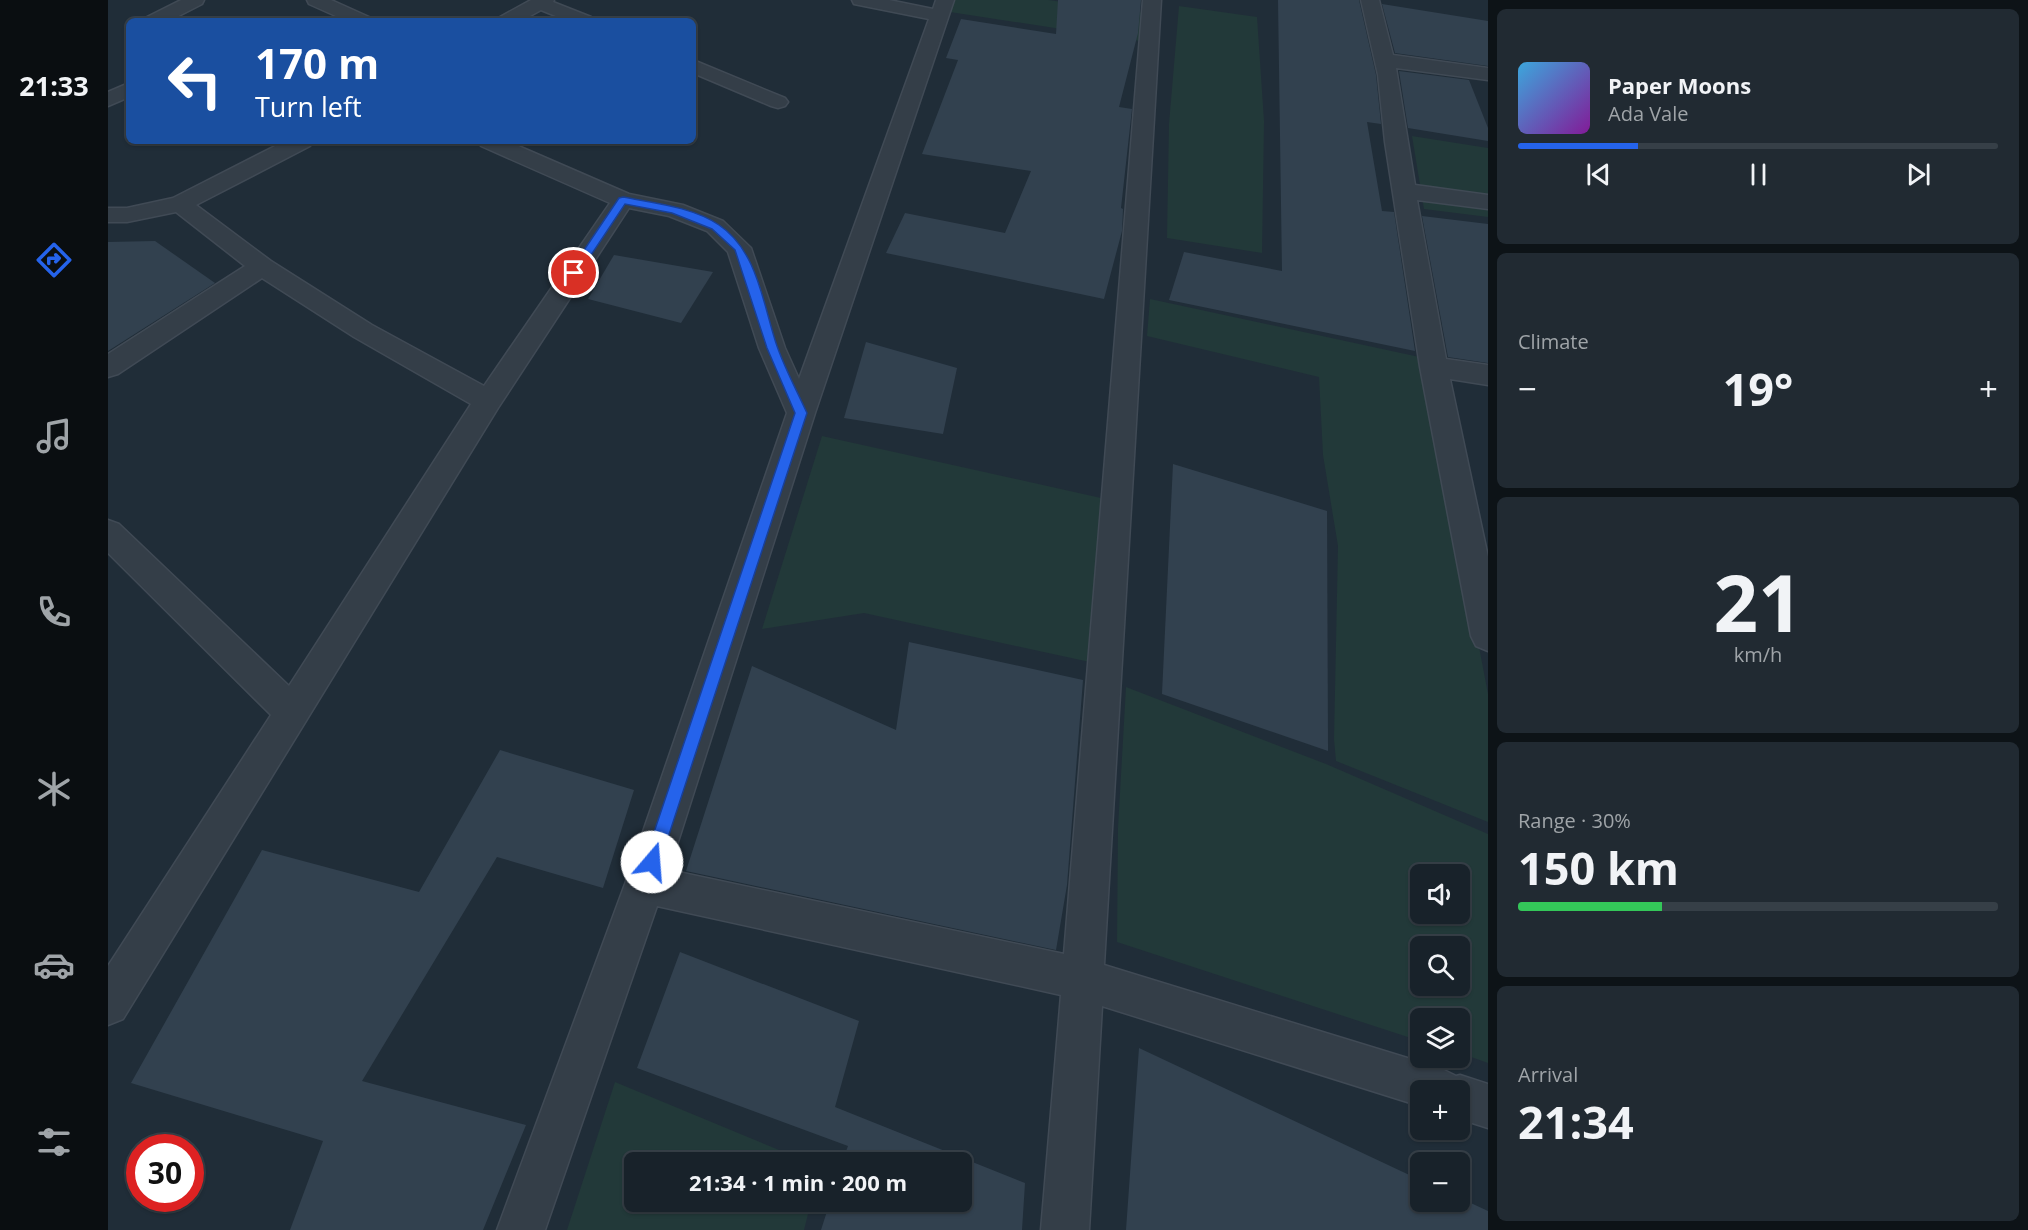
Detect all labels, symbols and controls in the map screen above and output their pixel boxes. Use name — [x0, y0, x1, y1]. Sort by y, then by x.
text: 170 m — [255, 34, 379, 91]
icon: left — [156, 42, 234, 120]
text: 21:33 — [19, 67, 89, 104]
text: Paper Moons — [1608, 70, 1751, 100]
text: Turn left — [255, 88, 362, 125]
text: Ada Vale — [1608, 100, 1689, 127]
icon: previous — [1582, 158, 1615, 191]
icon: pause — [1742, 158, 1775, 191]
icon: next — [1902, 158, 1935, 191]
icon: directions — [33, 239, 75, 281]
pin — [548, 247, 599, 298]
icon: arrive — [557, 256, 590, 289]
text: Climate — [1518, 328, 1589, 355]
text: 19° — [1723, 358, 1793, 419]
text: − — [1518, 366, 1537, 411]
text: + — [1979, 366, 1998, 411]
icon: music — [33, 415, 75, 457]
text: 21 — [1713, 549, 1803, 655]
icon: phone — [33, 591, 75, 633]
text: km/h — [1734, 641, 1782, 668]
icon: climate — [33, 768, 75, 810]
text: Range · 30% — [1518, 807, 1631, 834]
position arrow — [620, 830, 684, 894]
text: 150 km — [1518, 837, 1679, 898]
map controls — [1410, 864, 1470, 1212]
button: sound — [1410, 864, 1470, 924]
button: search — [1410, 936, 1470, 996]
icon: car — [33, 944, 75, 986]
button: layers — [1410, 1008, 1470, 1068]
text: Arrival — [1518, 1061, 1578, 1088]
button: + — [1410, 1080, 1470, 1140]
text: 21:34 — [1518, 1091, 1634, 1152]
icon: filters — [33, 1121, 75, 1163]
speed limit sign: 30 — [126, 1134, 204, 1212]
button: − — [1410, 1152, 1470, 1212]
text: 21:34 · 1 min · 200 m — [689, 1167, 907, 1197]

